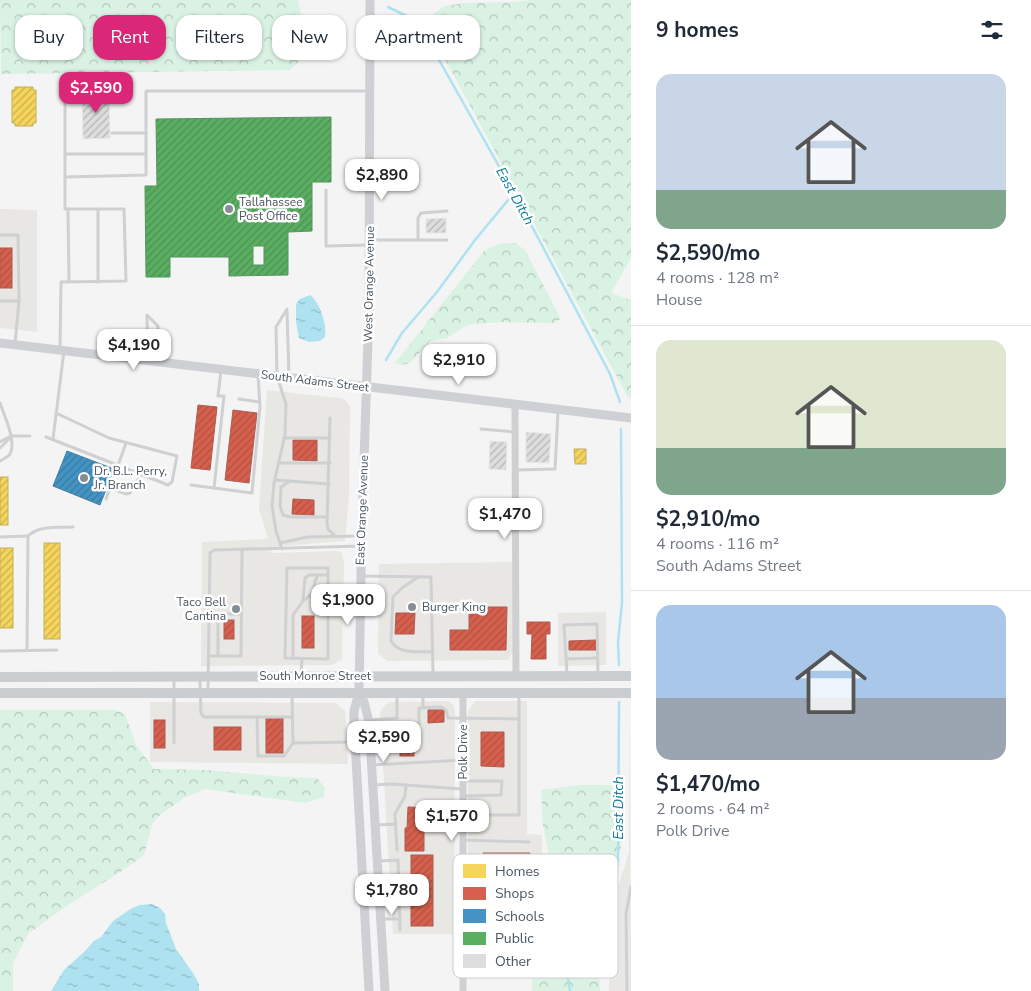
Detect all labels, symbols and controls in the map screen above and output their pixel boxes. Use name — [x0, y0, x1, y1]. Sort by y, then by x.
chip: Buy — [15, 15, 83, 60]
chip: Rent — [93, 15, 166, 60]
chip: Filters — [176, 15, 262, 60]
chip: New — [272, 15, 346, 60]
chip: Apartment — [356, 15, 480, 60]
text: 9 homes — [656, 16, 739, 44]
icon: filters — [978, 16, 1006, 44]
pin: $2,590 — [55, 72, 137, 114]
text: $2,590 — [70, 77, 122, 99]
icon: home — [786, 107, 876, 197]
pin: $2,890 — [341, 158, 423, 201]
text: $2,890 — [356, 164, 408, 186]
water label: East Ditch — [491, 164, 539, 228]
place label: Tallahassee Post Office — [239, 194, 303, 224]
marker: Tallahassee Post Office — [223, 203, 235, 215]
street label: West Orange Avenue — [360, 226, 378, 342]
text: $2,590/mo — [656, 239, 760, 267]
text: 4 rooms · 128 m² — [656, 267, 779, 289]
text: House — [656, 289, 702, 311]
pin: $4,190 — [93, 328, 175, 371]
text: $4,190 — [108, 334, 160, 356]
pin: $2,910 — [418, 344, 500, 386]
text: $2,910 — [433, 349, 485, 371]
street label: South Adams Street — [260, 366, 371, 396]
icon: home — [786, 372, 876, 462]
street label: East Orange Avenue — [352, 455, 372, 565]
place label: Dr. B.L. Perry, Jr. Branch — [93, 463, 167, 493]
marker: Dr. B.L. Perry, Jr. Branch — [78, 472, 90, 484]
pin: $1,470 — [464, 498, 546, 540]
text: $1,470 — [479, 503, 531, 525]
text: $2,910/mo — [656, 505, 760, 533]
text: 4 rooms · 116 m² — [656, 533, 779, 555]
text: South Adams Street — [656, 555, 801, 577]
pin: $1,900 — [307, 584, 389, 626]
text: $1,900 — [322, 589, 374, 611]
place label: Taco Bell Cantina — [177, 594, 226, 624]
place label: Burger King — [422, 599, 486, 615]
marker: Burger King — [406, 601, 418, 613]
marker: Taco Bell Cantina — [230, 603, 242, 615]
icon: home — [786, 637, 876, 727]
street label: South Monroe Street — [259, 668, 372, 684]
pin: $2,590 — [343, 720, 425, 763]
street label: Polk Drive — [455, 724, 471, 780]
text: $2,590 — [358, 726, 410, 748]
text: $1,470/mo — [656, 770, 760, 798]
water label: East Ditch — [609, 776, 628, 840]
text: 2 rooms · 64 m² — [656, 798, 769, 820]
pin: $1,570 — [411, 800, 493, 842]
text: $1,570 — [426, 805, 478, 827]
text: Polk Drive — [656, 820, 729, 842]
legend — [453, 854, 618, 978]
text: Homes — [495, 862, 540, 881]
pin: $1,780 — [351, 874, 433, 916]
text: $1,780 — [366, 879, 418, 901]
text: Shops — [495, 884, 535, 903]
text: Schools — [495, 907, 545, 926]
text: Public — [495, 929, 534, 948]
text: Other — [495, 952, 531, 971]

